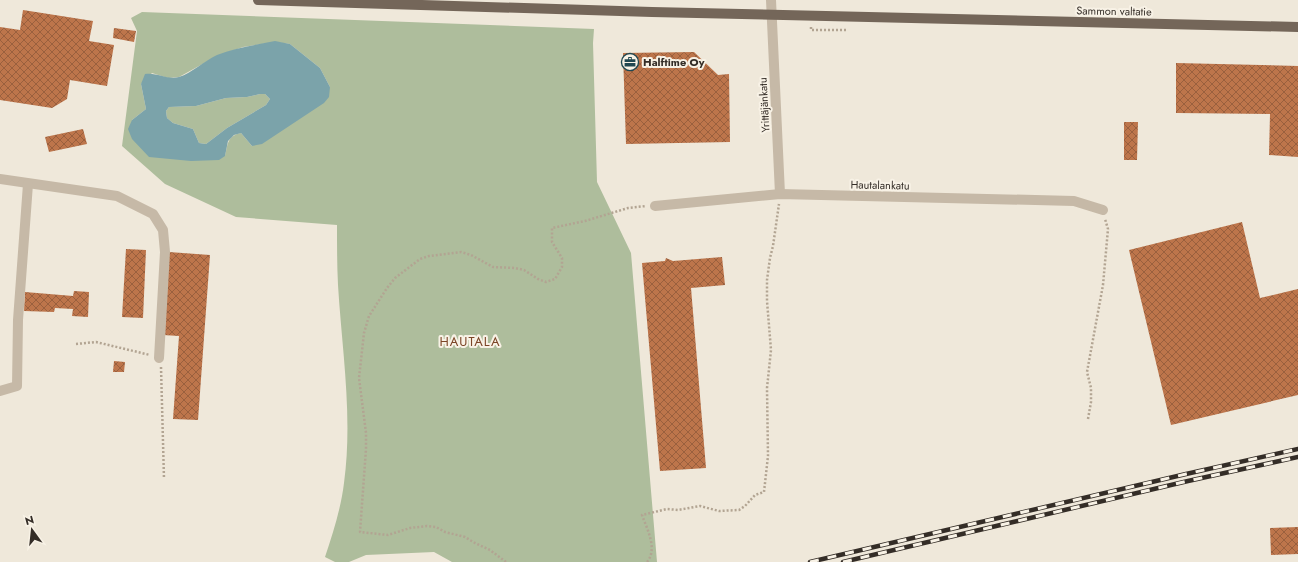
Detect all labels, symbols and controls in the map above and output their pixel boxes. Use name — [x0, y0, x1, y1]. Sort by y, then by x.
street label: Sammon valtatie — [1076, 2, 1152, 20]
office icon: Halftime Oy — [620, 52, 640, 72]
place label: Halftime Oy — [643, 54, 705, 70]
street label: Yrittäjänkatu — [755, 77, 773, 133]
street label: Hautalankatu — [850, 176, 910, 194]
district label: HAUTALA — [439, 332, 501, 351]
north arrow — [12, 510, 52, 550]
text: N — [23, 511, 36, 529]

